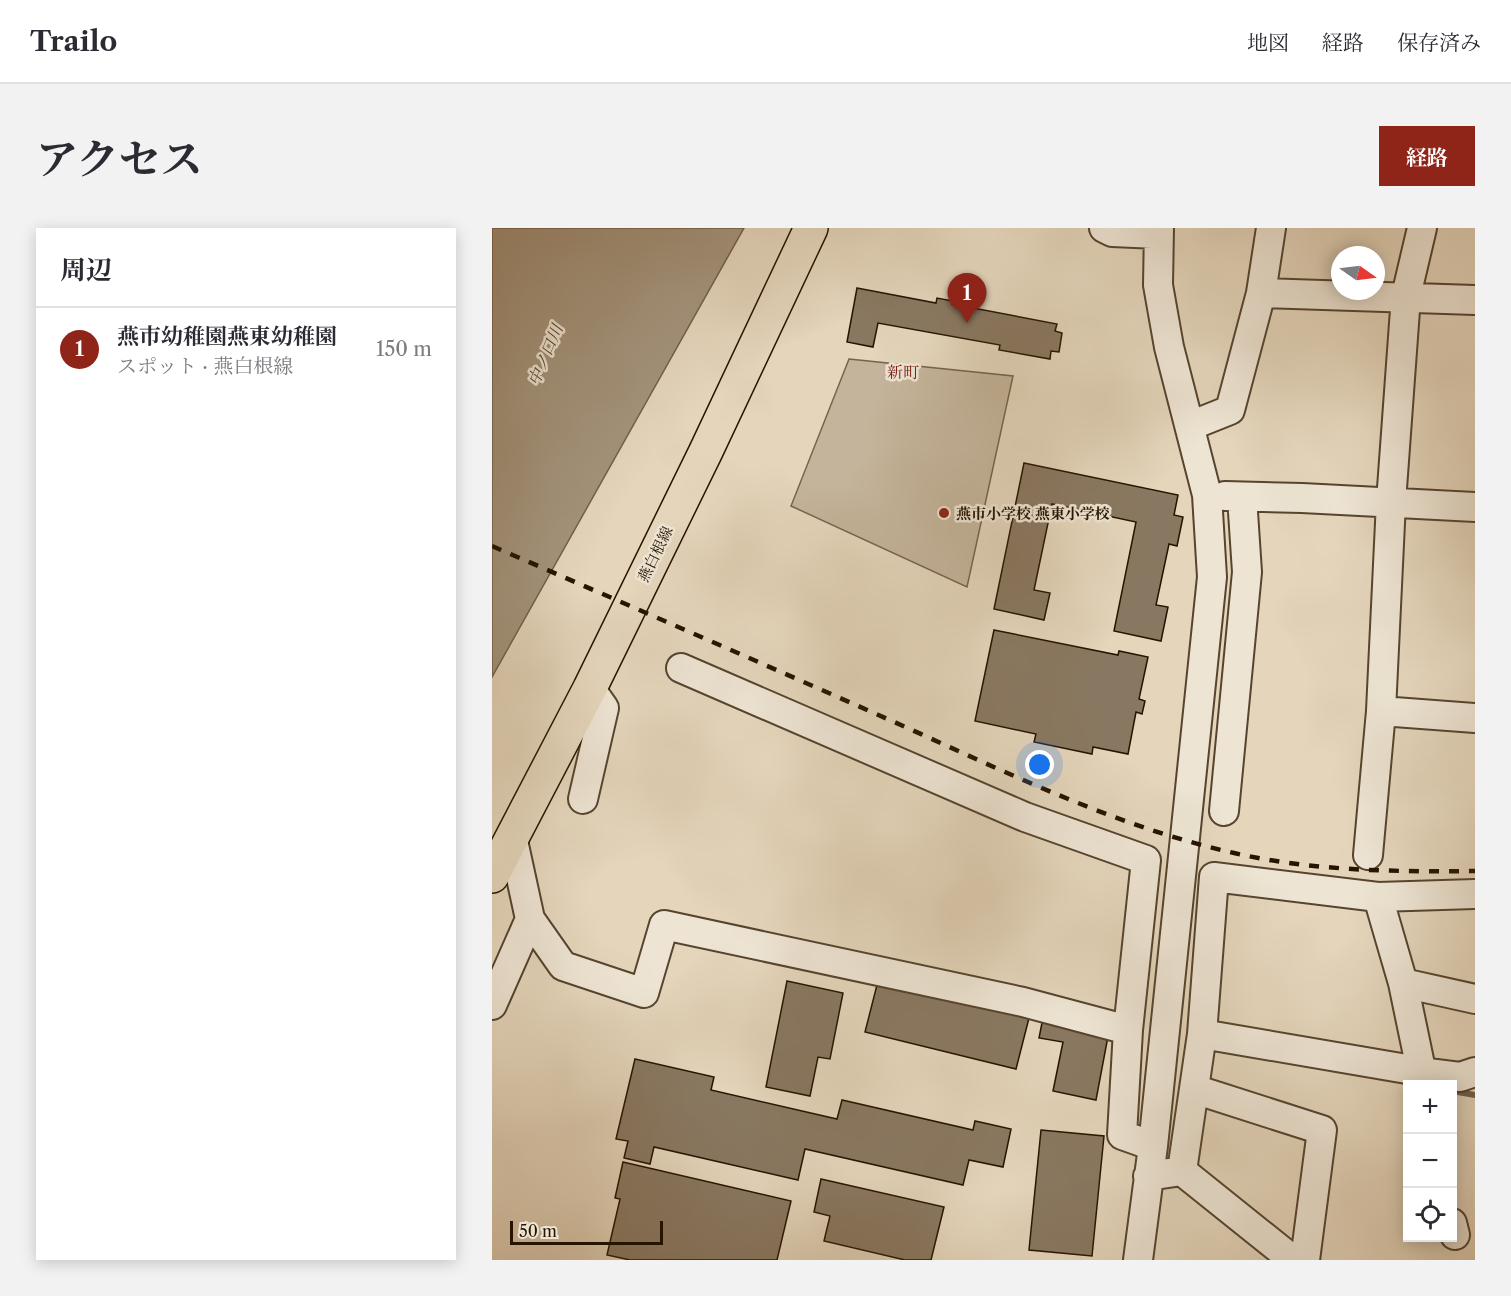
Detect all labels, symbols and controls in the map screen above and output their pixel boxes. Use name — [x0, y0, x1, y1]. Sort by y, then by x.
text: Trailo — [30, 24, 117, 58]
text: 地図 — [1247, 30, 1289, 55]
text: 経路 — [1322, 30, 1364, 55]
text: 保存済み — [1397, 30, 1481, 55]
button: 経路 — [1379, 126, 1475, 186]
text: アクセス — [36, 133, 203, 185]
north arrow — [1331, 246, 1385, 300]
text: 周辺 — [60, 254, 112, 286]
pin: 1 — [948, 274, 986, 323]
water label: 中ノ口川 — [523, 320, 567, 388]
text: 燕市幼稚園燕東幼稚園 — [117, 323, 337, 350]
text: 1 — [75, 337, 84, 361]
text: 150 m — [376, 337, 432, 361]
text: スポット · 燕白根線 — [117, 354, 293, 378]
district label: 新町 — [887, 362, 919, 382]
place label: 燕市小学校 燕東小学校 — [956, 504, 1110, 523]
marker: 燕市小学校 燕東小学校 — [937, 506, 951, 520]
street label: 燕白根線 — [633, 523, 677, 585]
your location — [1025, 750, 1054, 779]
map controls — [1403, 1080, 1457, 1242]
button: + — [1403, 1080, 1457, 1134]
button: − — [1403, 1134, 1457, 1188]
button: locate — [1403, 1188, 1457, 1242]
scale bar — [510, 1218, 663, 1246]
text: 50 m — [519, 1221, 557, 1241]

